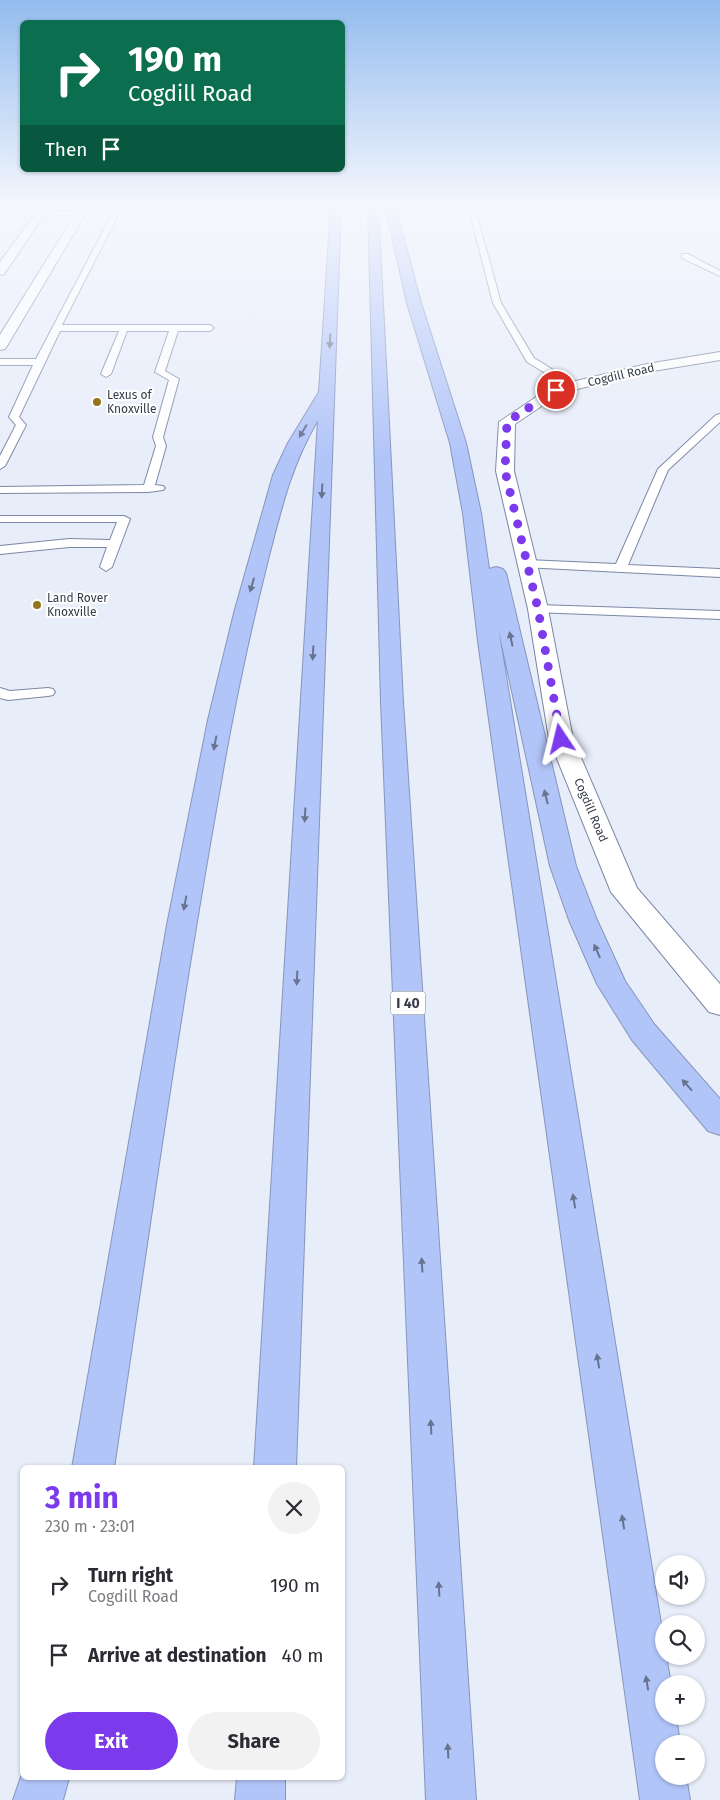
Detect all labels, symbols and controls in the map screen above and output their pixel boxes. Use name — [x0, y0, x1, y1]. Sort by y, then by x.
text: 190 m — [128, 38, 222, 80]
icon: right — [45, 40, 110, 105]
text: Cogdill Road — [128, 80, 253, 107]
icon: arrive — [97, 135, 125, 163]
text: Then — [45, 138, 87, 161]
one-way arrow — [326, 334, 334, 350]
street label: Cogdill Road — [586, 361, 656, 389]
pin — [535, 369, 577, 411]
icon: arrive — [542, 376, 570, 404]
place label: Lexus of Knoxville — [107, 388, 157, 416]
marker: Lexus of Knoxville — [91, 396, 103, 408]
one-way arrow — [299, 425, 308, 438]
one-way arrow — [318, 483, 326, 499]
one-way arrow — [247, 578, 255, 593]
place label: Land Rover Knoxville — [47, 591, 108, 619]
marker: Land Rover Knoxville — [31, 599, 43, 611]
one-way arrow — [507, 631, 515, 646]
one-way arrow — [309, 645, 317, 661]
position arrow — [534, 712, 586, 764]
one-way arrow — [211, 736, 219, 752]
street label: Cogdill Road — [571, 776, 611, 844]
one-way arrow — [542, 790, 550, 805]
one-way arrow — [301, 807, 309, 823]
one-way arrow — [181, 895, 189, 911]
one-way arrow — [593, 944, 601, 958]
one-way arrow — [293, 970, 301, 986]
road number: I 40 — [390, 991, 426, 1014]
one-way arrow — [681, 1080, 693, 1092]
one-way arrow — [570, 1192, 578, 1208]
one-way arrow — [418, 1256, 426, 1272]
one-way arrow — [594, 1353, 602, 1369]
one-way arrow — [426, 1419, 434, 1435]
text: 3 min — [45, 1480, 119, 1516]
button: close — [268, 1482, 320, 1534]
one-way arrow — [618, 1514, 626, 1530]
text: 230 m · 23:01 — [45, 1517, 135, 1536]
map controls — [655, 1555, 705, 1785]
button: sound — [655, 1555, 705, 1605]
text: Turn right — [88, 1564, 173, 1587]
icon: right — [45, 1571, 73, 1599]
text: 190 m — [270, 1574, 320, 1597]
one-way arrow — [435, 1581, 443, 1597]
text: Cogdill Road — [88, 1587, 179, 1606]
button: search — [655, 1615, 705, 1665]
icon: arrive — [45, 1641, 73, 1669]
text: Arrive at destination — [88, 1644, 267, 1667]
text: 40 m — [282, 1644, 324, 1667]
one-way arrow — [643, 1674, 651, 1690]
button: + — [655, 1675, 705, 1725]
button: Exit — [45, 1712, 178, 1770]
button: Share — [188, 1712, 320, 1770]
button: − — [655, 1735, 705, 1785]
one-way arrow — [444, 1743, 452, 1759]

